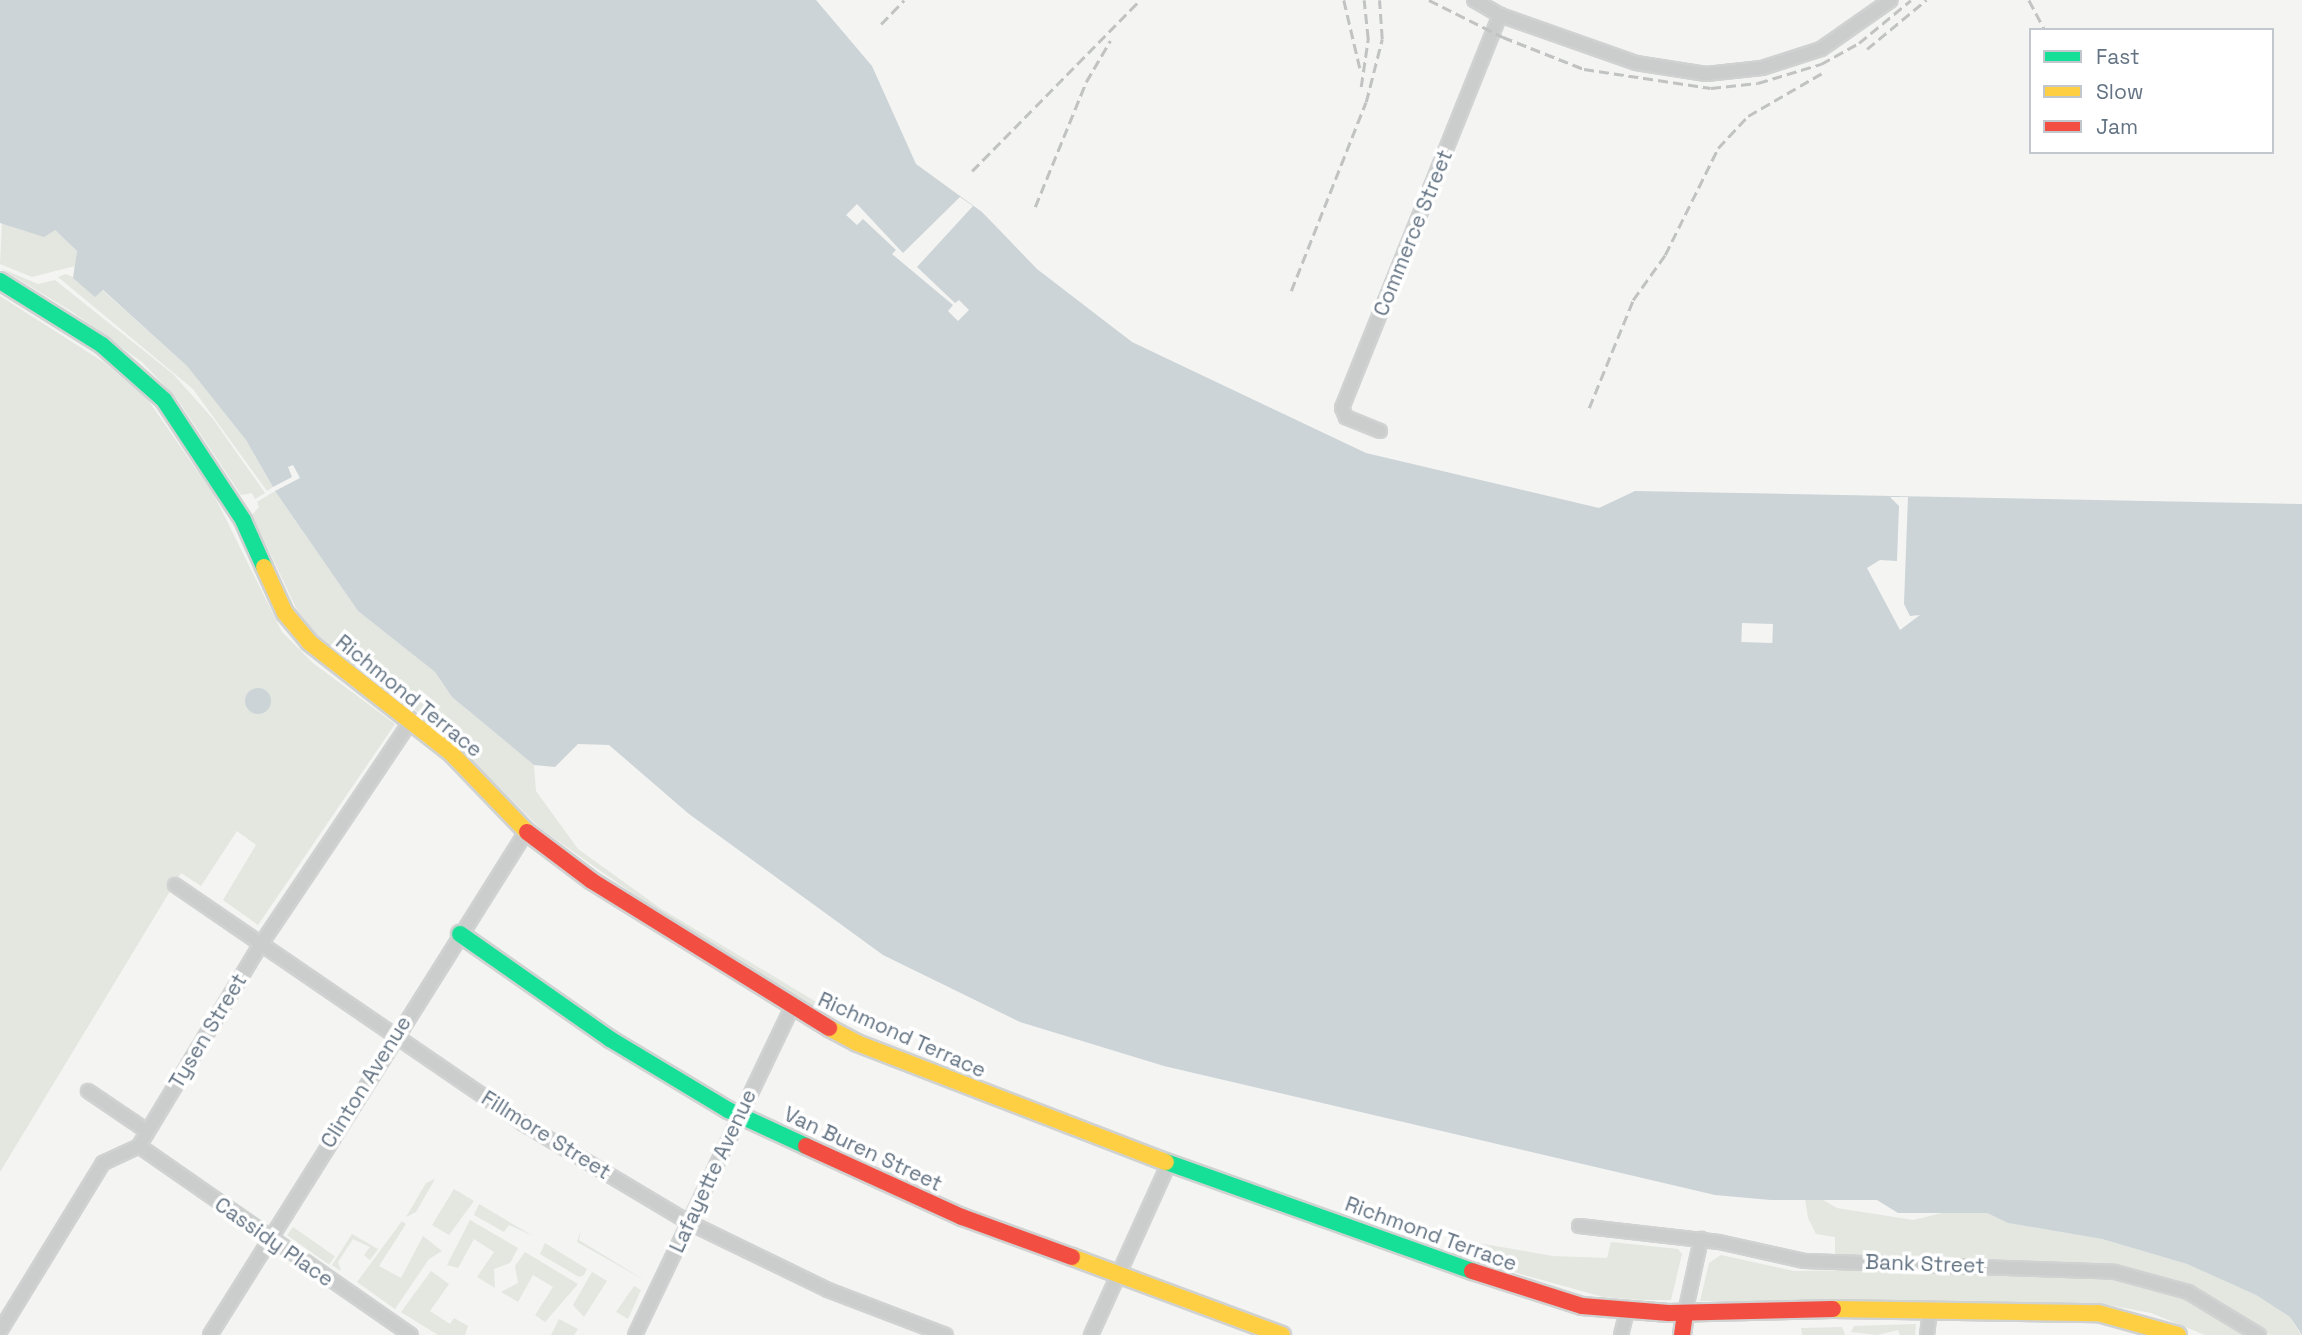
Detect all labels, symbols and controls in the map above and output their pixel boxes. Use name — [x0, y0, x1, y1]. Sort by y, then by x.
legend — [2029, 28, 2274, 154]
text: Fast — [2096, 43, 2140, 70]
text: Slow — [2096, 78, 2144, 105]
text: Jam — [2096, 113, 2138, 140]
street label: Commerce Street — [1368, 146, 1458, 320]
street label: Richmond Terrace — [331, 629, 487, 763]
street label: Tysen Street — [164, 969, 252, 1093]
street label: Richmond Terrace — [814, 987, 990, 1083]
street label: Clinton Avenue — [315, 1011, 417, 1153]
street label: Fillmore Street — [477, 1085, 615, 1185]
street label: Lafayette Avenue — [664, 1085, 762, 1257]
street label: Van Buren Street — [780, 1101, 946, 1197]
street label: Richmond Terrace — [1341, 1191, 1521, 1277]
street label: Cassidy Place — [210, 1192, 338, 1292]
street label: Bank Street — [1865, 1249, 1985, 1279]

